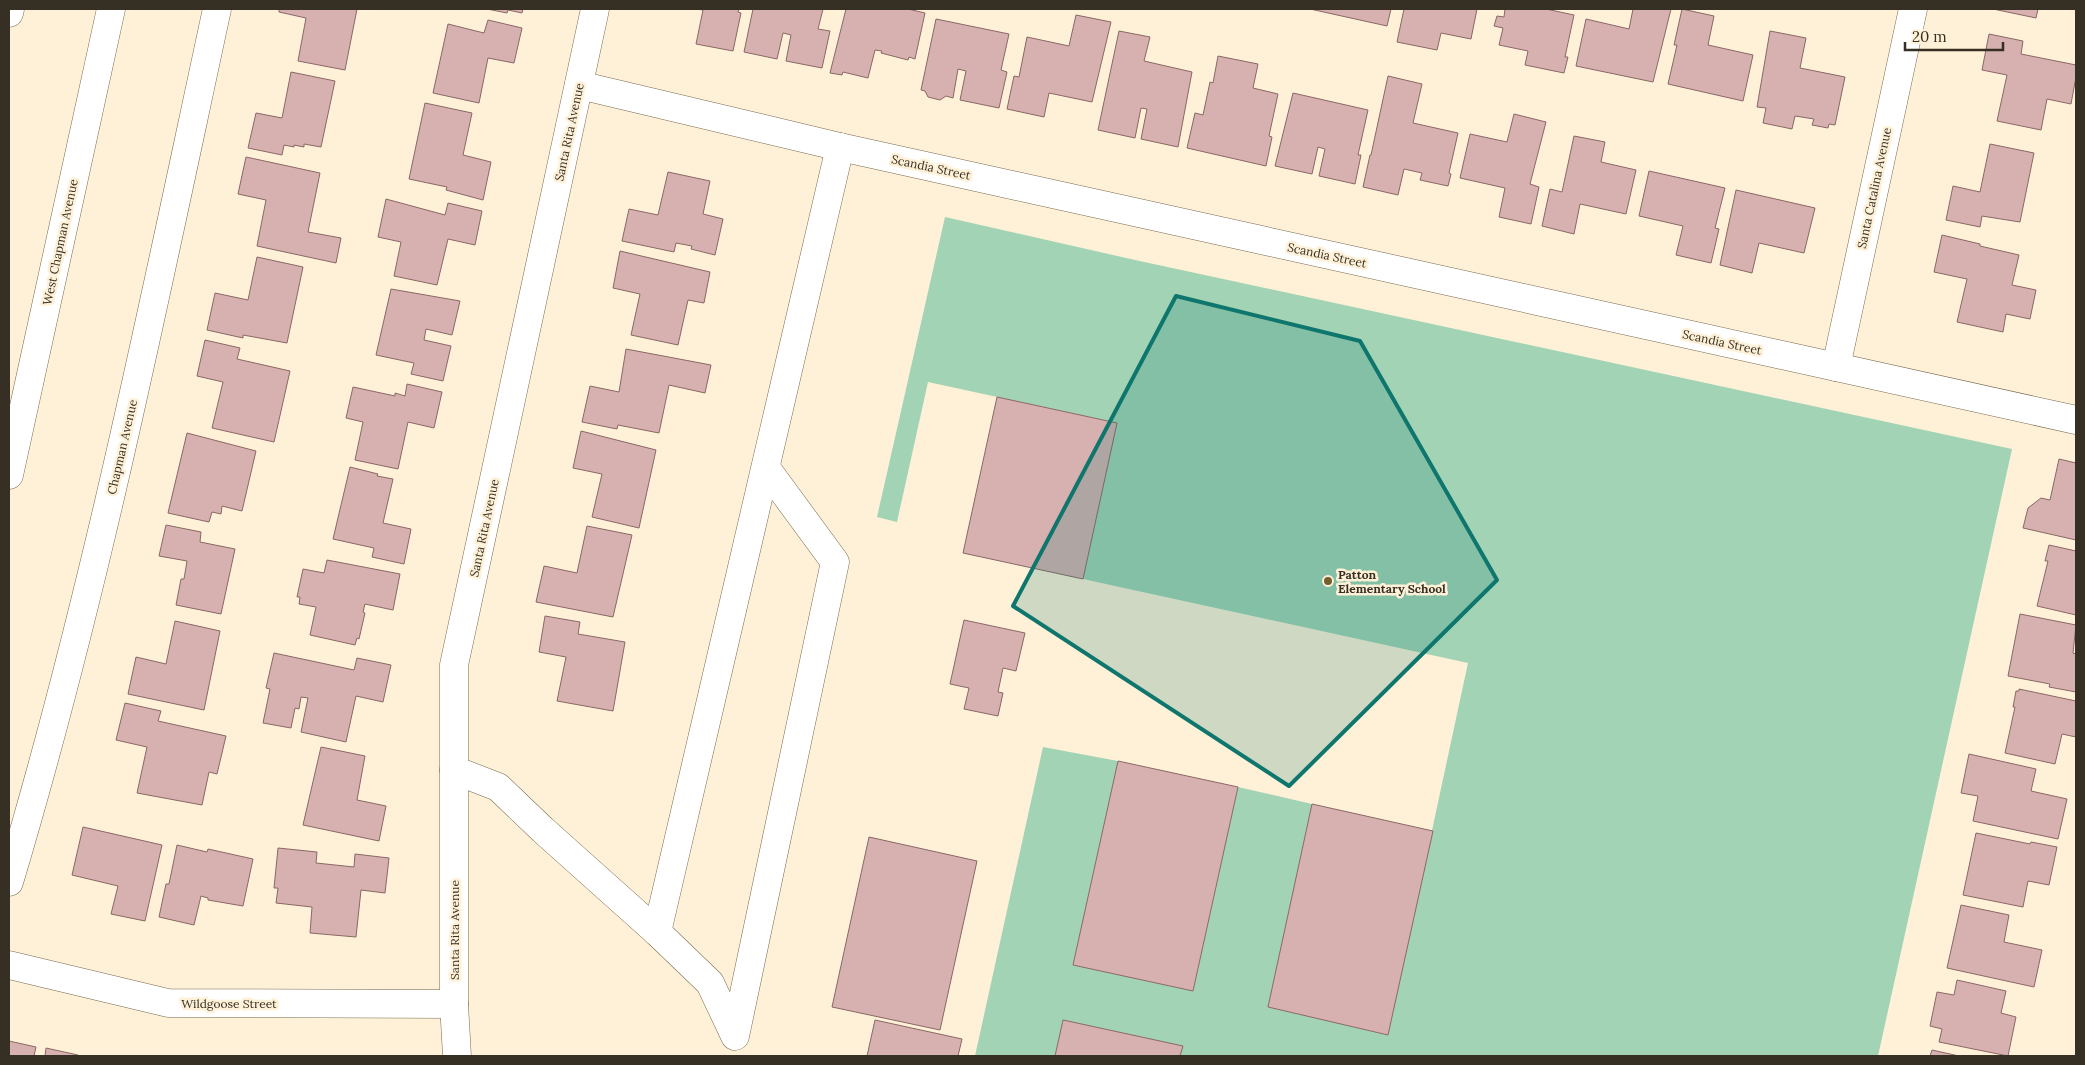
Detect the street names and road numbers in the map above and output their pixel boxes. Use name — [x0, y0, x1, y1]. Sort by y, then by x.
street label: Santa Rita Avenue — [551, 81, 587, 182]
street label: Santa Catalina Avenue — [1854, 126, 1894, 250]
street label: Scandia Street — [890, 151, 972, 183]
street label: West Chapman Avenue — [39, 177, 81, 306]
street label: Scandia Street — [1286, 239, 1368, 271]
street label: Scandia Street — [1681, 326, 1763, 358]
street label: Chapman Avenue — [104, 398, 140, 496]
street label: Santa Rita Avenue — [466, 477, 502, 578]
street label: Santa Rita Avenue — [447, 880, 462, 980]
street label: Wildgoose Street — [181, 996, 277, 1011]

